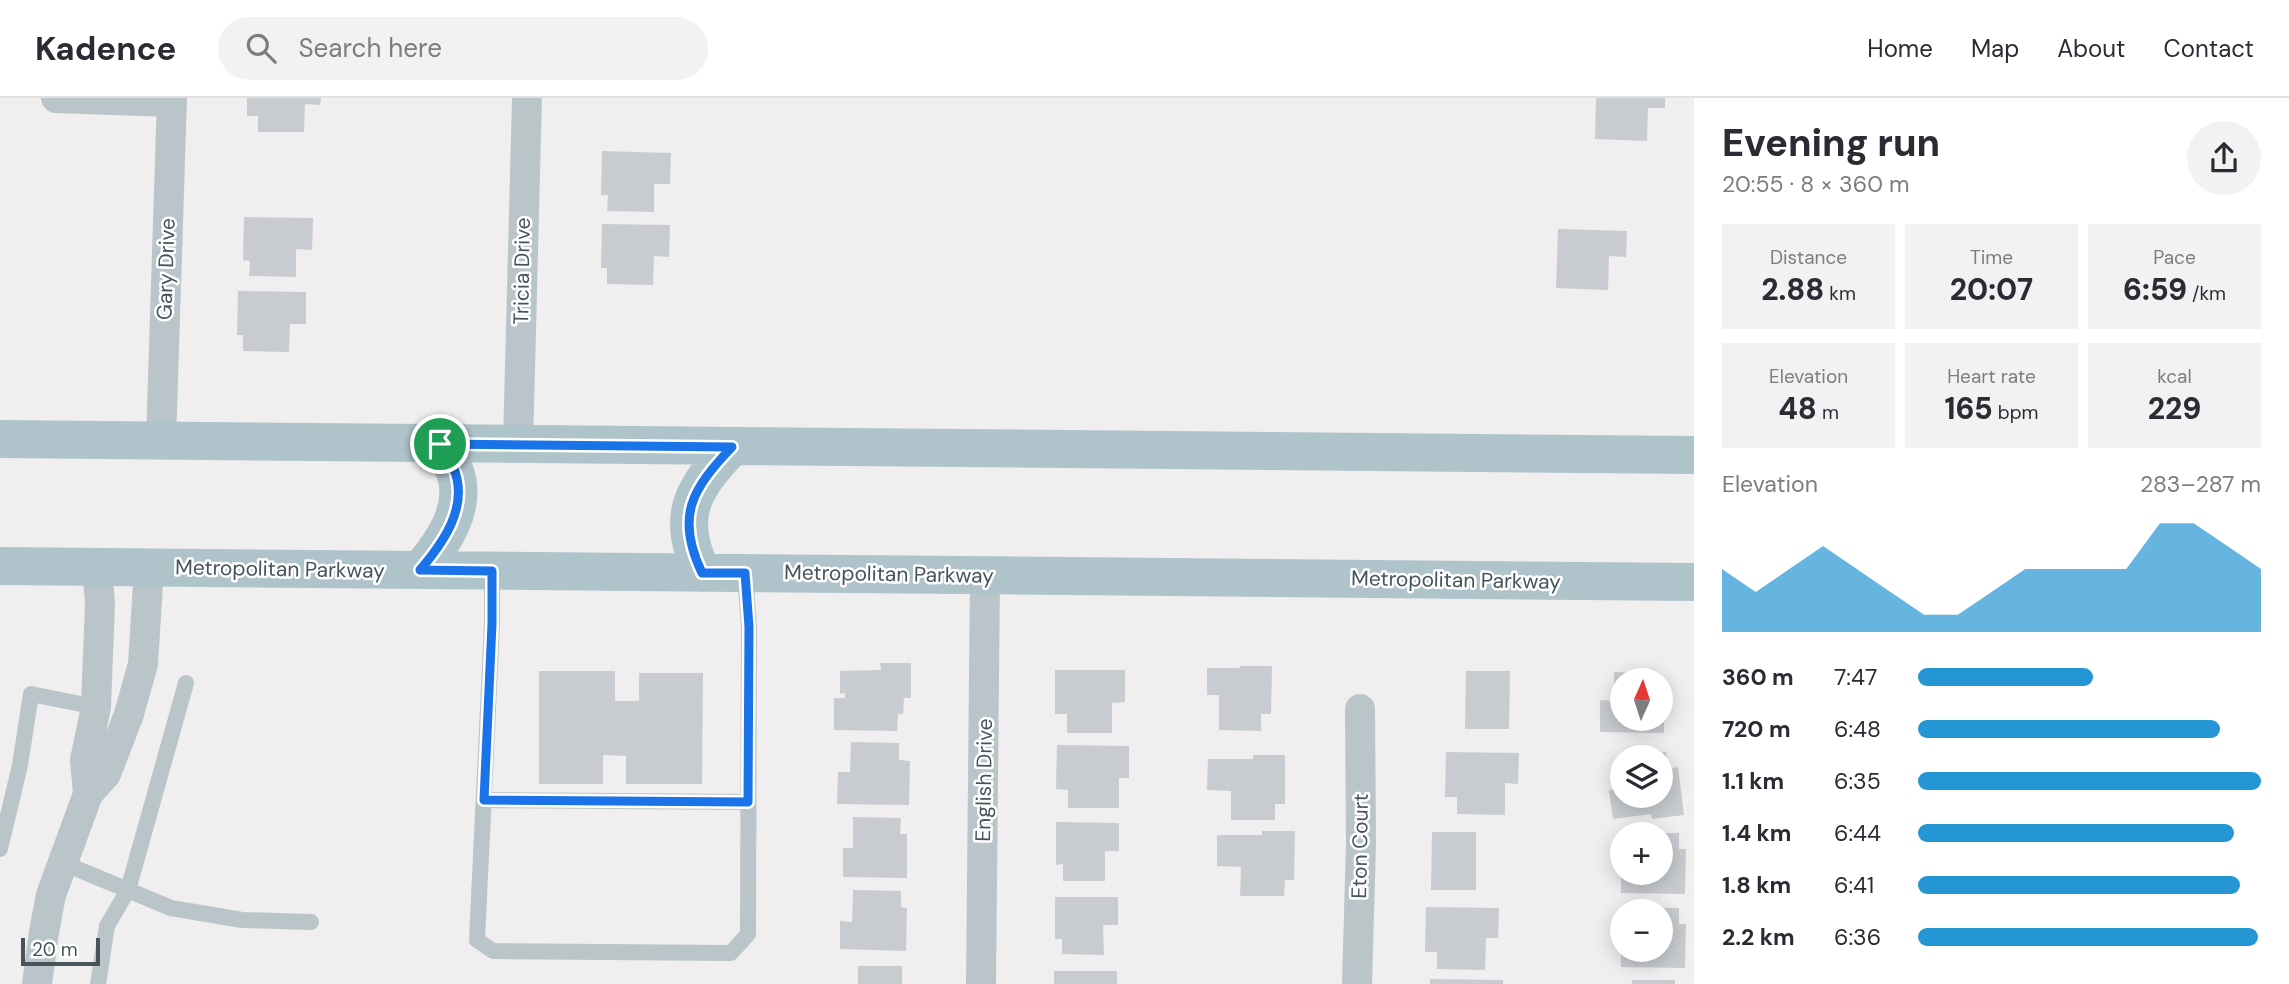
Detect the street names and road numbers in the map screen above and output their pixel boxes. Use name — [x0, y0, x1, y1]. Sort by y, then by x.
street label: Gary Drive — [150, 217, 182, 321]
street label: Tricia Drive — [507, 217, 537, 325]
street label: Metropolitan Parkway — [175, 553, 385, 585]
street label: Metropolitan Parkway — [784, 558, 994, 590]
street label: Metropolitan Parkway — [1351, 564, 1561, 596]
street label: English Drive — [969, 718, 999, 842]
street label: Eton Court — [1345, 793, 1375, 899]

